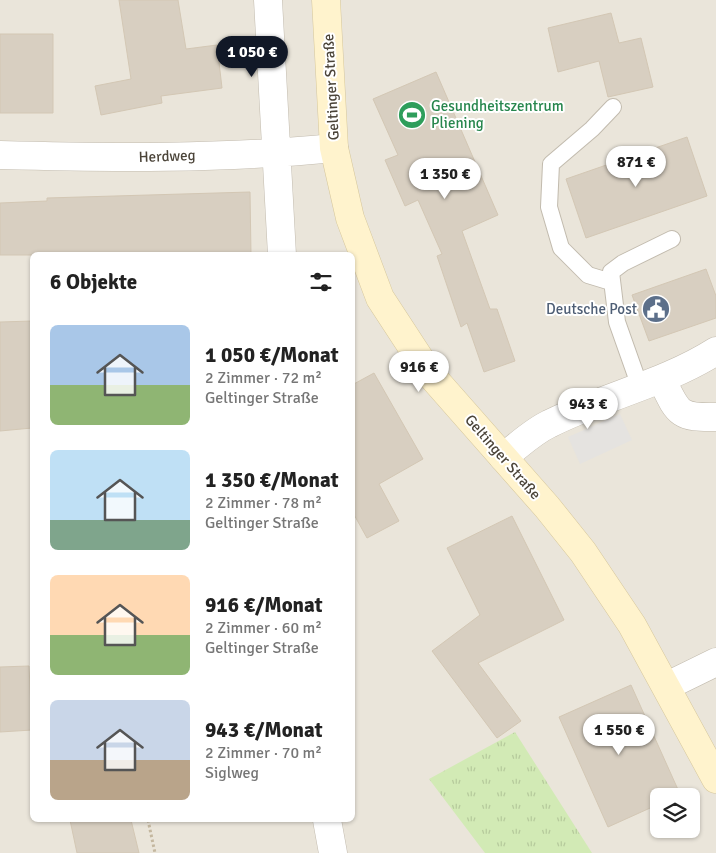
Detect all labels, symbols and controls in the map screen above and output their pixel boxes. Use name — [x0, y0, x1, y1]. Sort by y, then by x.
street label: Geltinger Straße — [319, 33, 343, 141]
pin: 1 050 € — [206, 36, 298, 78]
text: 1 050 € — [227, 42, 277, 62]
place label: Gesundheitszentrum Pliening — [431, 97, 564, 132]
sports icon: Gesundheitszentrum Pliening — [397, 100, 427, 130]
street label: Herdweg — [138, 146, 196, 166]
pin: 871 € — [601, 146, 671, 188]
text: 871 € — [617, 152, 655, 172]
pin: 1 350 € — [399, 158, 491, 200]
text: 1 350 € — [420, 164, 470, 184]
icon: filters — [307, 268, 335, 296]
text: 6 Objekte — [50, 269, 137, 295]
public building icon: Deutsche Post — [641, 294, 671, 324]
place label: Deutsche Post — [546, 300, 637, 318]
text: 1 050 €/Monat — [205, 342, 339, 368]
icon: home — [90, 345, 150, 405]
pin: 916 € — [384, 350, 454, 393]
text: 916 € — [400, 357, 438, 377]
text: 2 Zimmer · 72 m² — [205, 368, 322, 388]
text: Geltinger Straße — [205, 388, 319, 408]
pin: 943 € — [553, 388, 623, 430]
text: 943 € — [569, 394, 607, 414]
street label: Geltinger Straße — [461, 411, 545, 503]
text: 1 350 €/Monat — [205, 467, 339, 493]
icon: home — [90, 470, 150, 530]
text: 2 Zimmer · 78 m² — [205, 493, 322, 513]
text: Geltinger Straße — [205, 513, 319, 533]
text: 916 €/Monat — [205, 592, 323, 618]
icon: home — [90, 595, 150, 655]
text: 2 Zimmer · 60 m² — [205, 618, 322, 638]
text: Geltinger Straße — [205, 638, 319, 658]
pin: 1 550 € — [573, 714, 665, 756]
text: 943 €/Monat — [205, 717, 323, 743]
icon: home — [90, 720, 150, 780]
text: 1 550 € — [594, 720, 644, 740]
text: 2 Zimmer · 70 m² — [205, 743, 322, 763]
text: Siglweg — [205, 763, 259, 783]
map controls — [650, 788, 700, 838]
button: layers — [650, 788, 700, 838]

